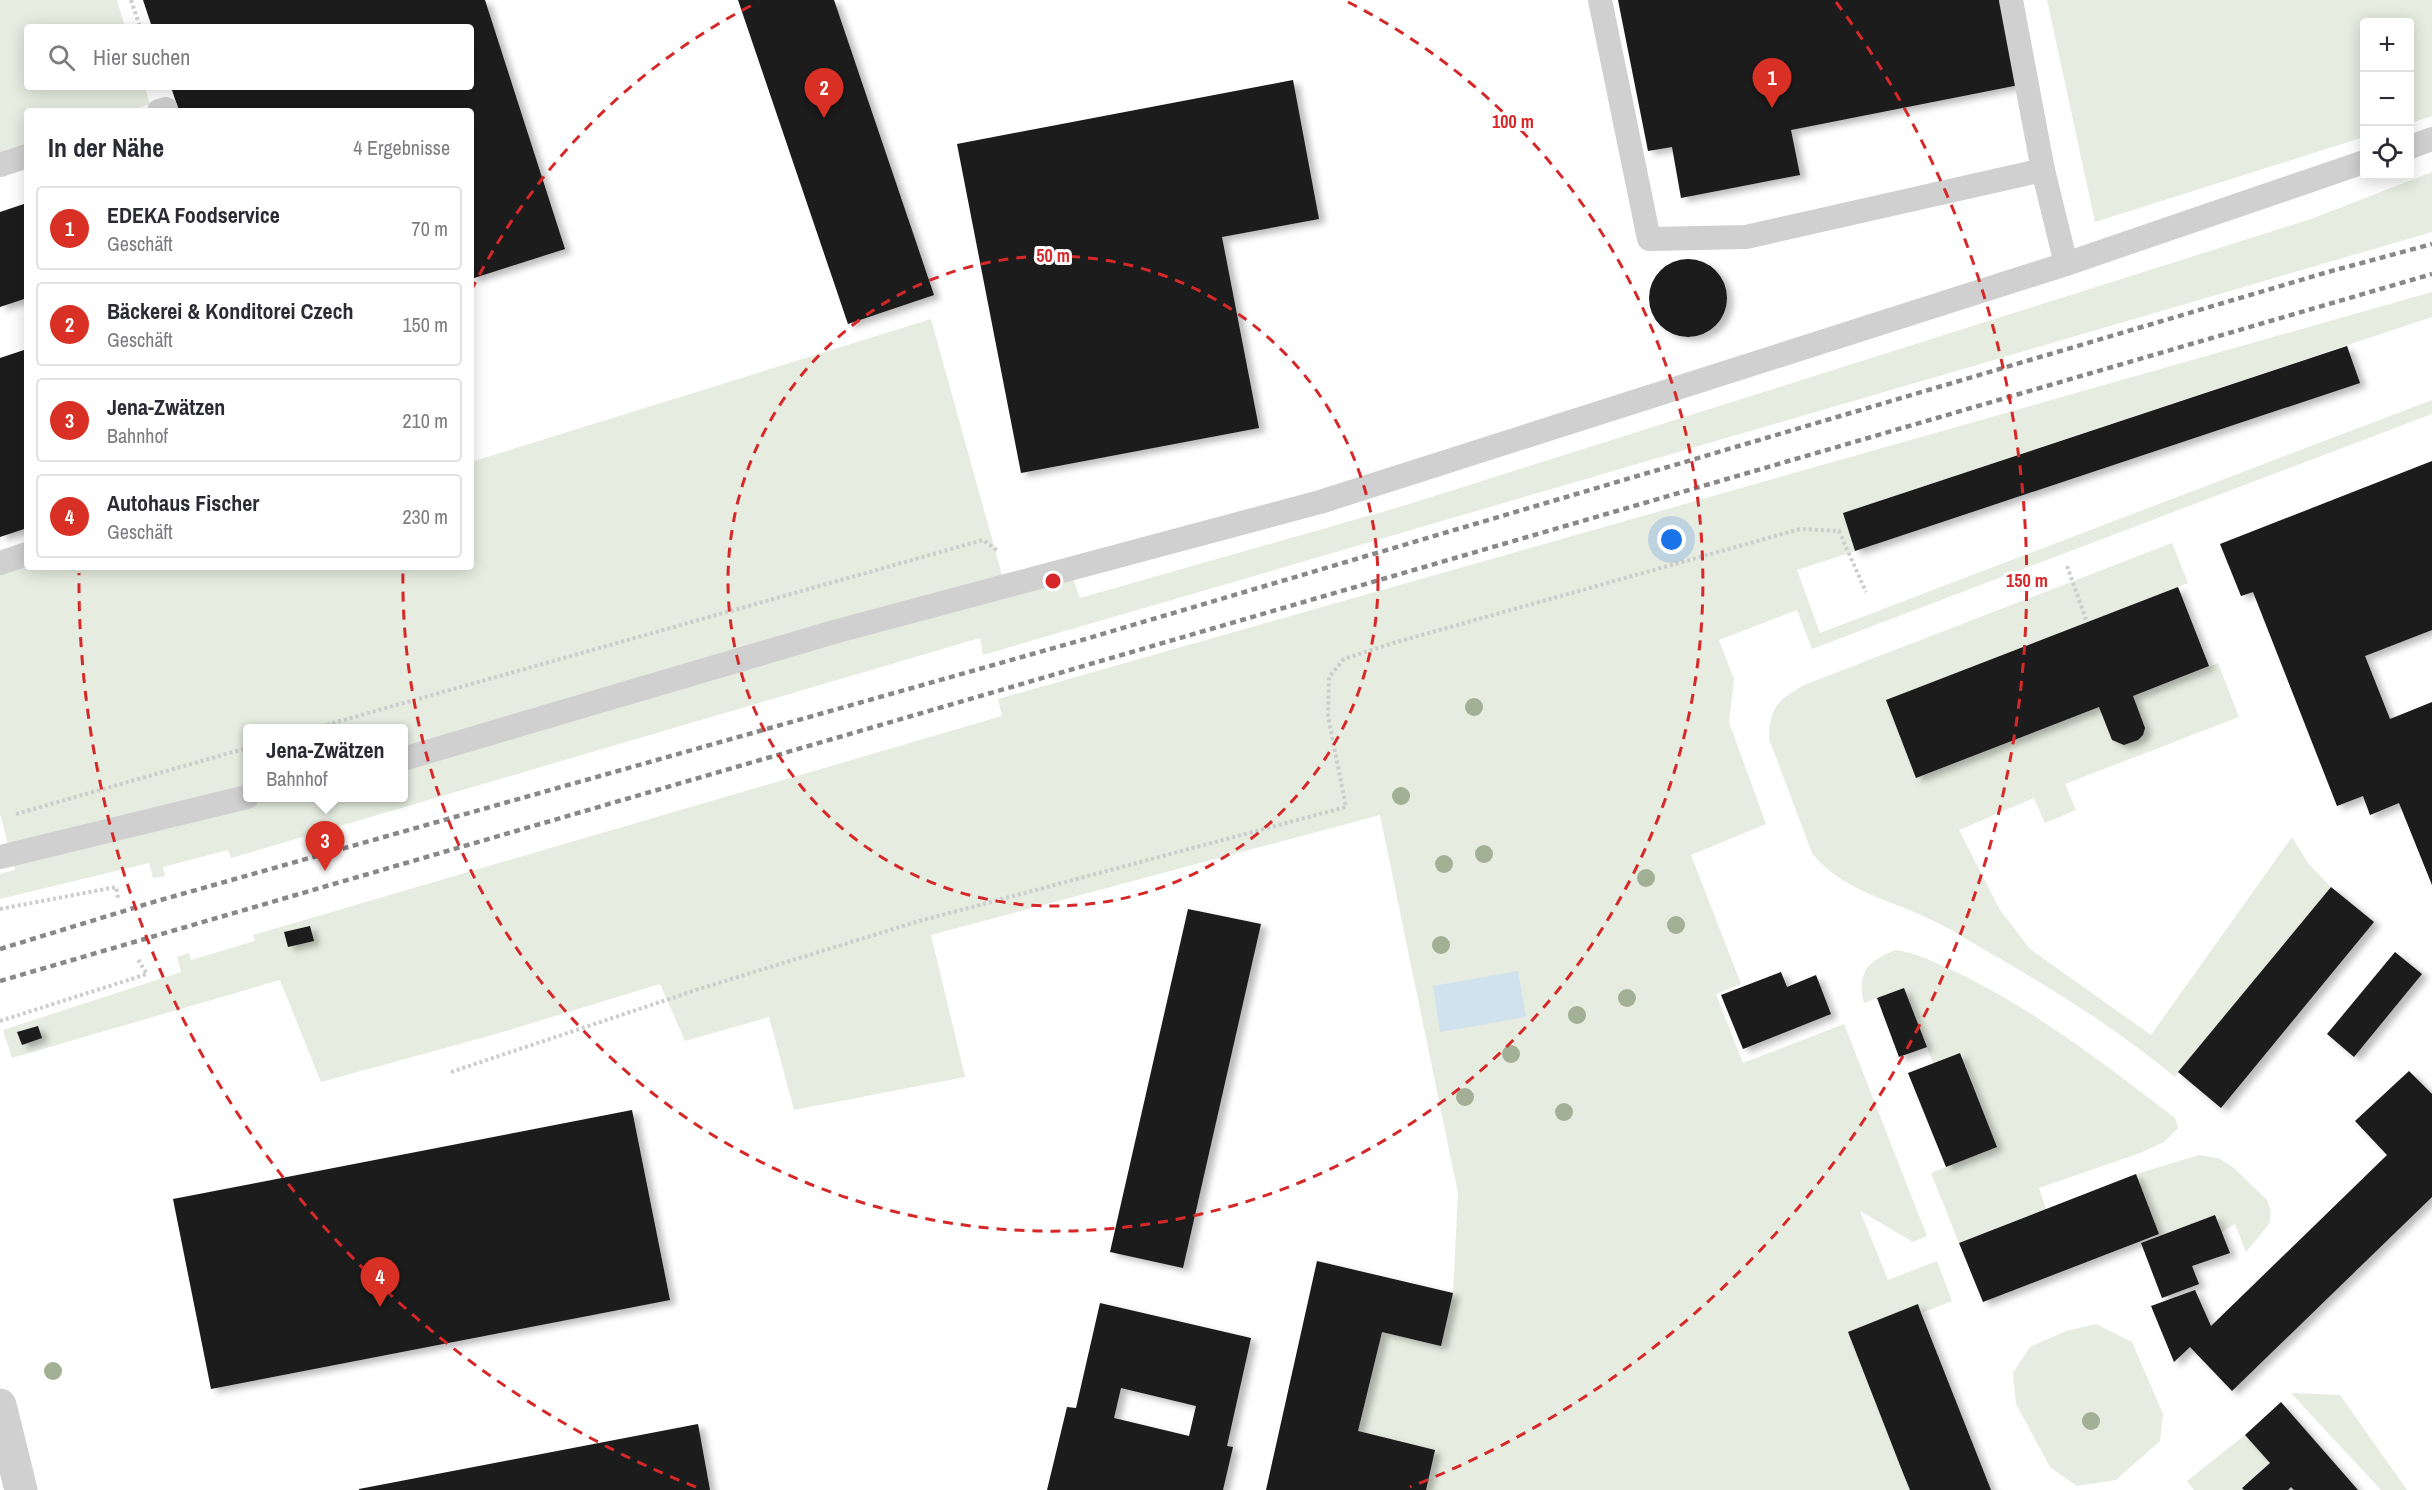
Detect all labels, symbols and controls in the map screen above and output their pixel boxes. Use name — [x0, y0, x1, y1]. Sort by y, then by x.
map controls — [2360, 18, 2414, 180]
button: + — [2360, 18, 2414, 72]
search box — [24, 24, 474, 90]
icon: search — [45, 41, 78, 74]
text: Hier suchen — [93, 42, 190, 72]
pin: 1 — [1752, 58, 1792, 108]
pin: 2 — [804, 68, 844, 118]
button: − — [2360, 72, 2414, 126]
text: 100 m — [1492, 109, 1534, 134]
button: locate — [2360, 126, 2414, 180]
text: In der Nähe — [48, 130, 164, 165]
text: 4 Ergebnisse — [353, 134, 450, 161]
text: EDEKA Foodservice — [107, 200, 280, 230]
text: 1 — [65, 215, 74, 242]
text: 70 m — [412, 215, 448, 242]
text: Geschäft — [107, 230, 173, 257]
text: 50 m — [1036, 243, 1070, 268]
text: Bäckerei & Konditorei Czech — [107, 296, 354, 326]
text: 2 — [65, 311, 74, 338]
text: 150 m — [402, 311, 448, 338]
text: Geschäft — [107, 326, 173, 353]
text: Jena-Zwätzen — [107, 392, 225, 422]
text: 3 — [65, 407, 74, 434]
text: 210 m — [402, 407, 448, 434]
text: Bahnhof — [107, 422, 168, 449]
text: Autohaus Fischer — [107, 488, 259, 518]
text: 4 — [65, 503, 74, 530]
text: 230 m — [402, 503, 448, 530]
text: Geschäft — [107, 518, 173, 545]
your location — [1657, 525, 1686, 554]
text: 150 m — [2006, 568, 2048, 593]
centre of rings — [1043, 571, 1063, 591]
popup — [243, 724, 408, 802]
text: Jena-Zwätzen — [266, 735, 385, 765]
text: Bahnhof — [266, 765, 327, 792]
pin: 3 — [306, 822, 344, 871]
pin: 4 — [360, 1258, 400, 1307]

